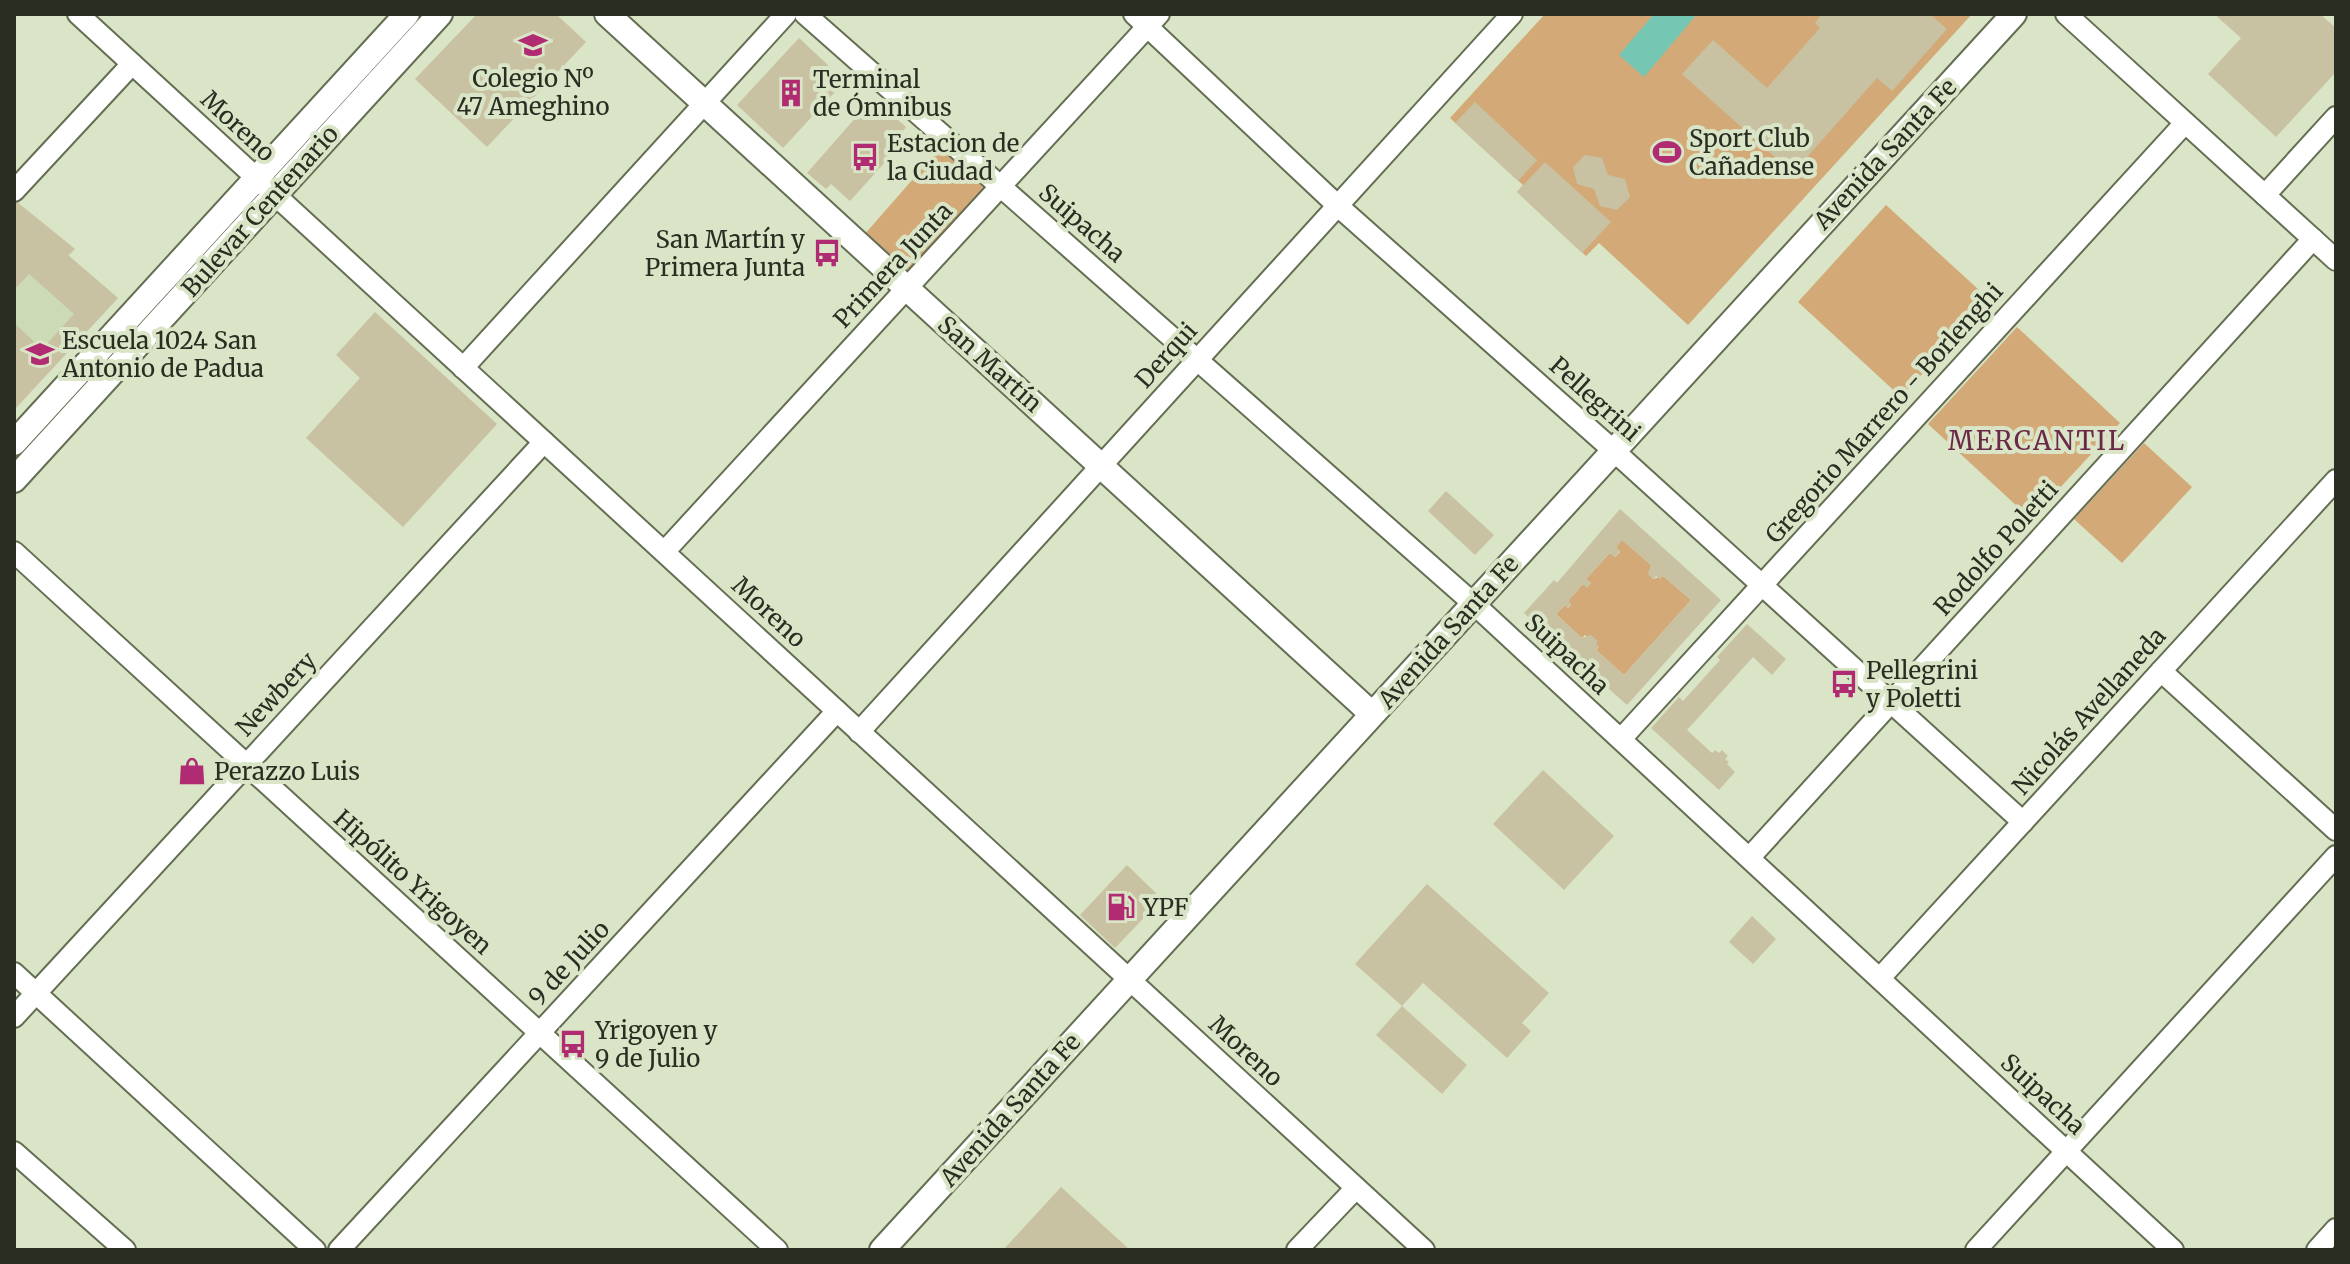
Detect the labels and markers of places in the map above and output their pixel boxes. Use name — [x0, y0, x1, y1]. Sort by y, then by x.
school or university icon: Colegio Nº 47 Ameghino — [518, 30, 548, 60]
place label: Colegio Nº 47 Ameghino — [457, 63, 609, 122]
place label: Terminal de Ómnibus — [813, 64, 952, 123]
building icon: Terminal de Ómnibus — [776, 78, 806, 108]
place label: Sport Club Cañadense — [1689, 123, 1814, 182]
place label: Estacion de la Ciudad — [887, 128, 1019, 187]
sports icon: Sport Club Cañadense — [1652, 137, 1682, 167]
bus stop icon: Estacion de la Ciudad — [850, 142, 880, 172]
place label: San Martín y Primera Junta — [645, 224, 805, 283]
bus stop icon: San Martín y Primera Junta — [812, 238, 842, 268]
place label: Escuela 1024 San Antonio de Padua — [61, 325, 264, 384]
school or university icon: Escuela 1024 San Antonio de Padua — [25, 339, 55, 369]
place label: Pellegrini y Poletti — [1866, 655, 1978, 714]
bus stop icon: Pellegrini y Poletti — [1829, 669, 1859, 699]
shop icon: Perazzo Luis — [177, 756, 207, 786]
place label: Perazzo Luis — [214, 756, 360, 787]
fuel station icon: YPF — [1106, 892, 1136, 922]
place label: YPF — [1142, 892, 1189, 923]
place label: Yrigoyen y 9 de Julio — [594, 1015, 718, 1074]
bus stop icon: Yrigoyen y 9 de Julio — [558, 1029, 588, 1059]

